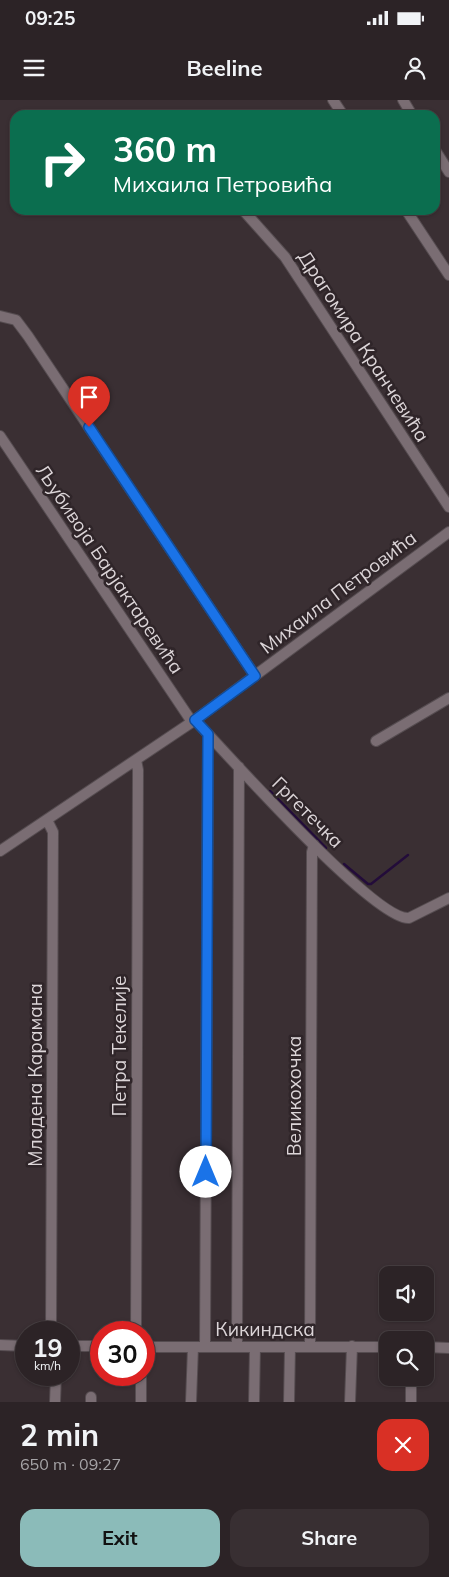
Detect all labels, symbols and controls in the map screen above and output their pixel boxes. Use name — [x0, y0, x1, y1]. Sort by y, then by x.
text: 09:25 — [25, 6, 75, 30]
icon: menu — [20, 54, 48, 82]
text: Beeline — [186, 54, 263, 82]
icon: person — [401, 54, 429, 82]
text: 360 m — [113, 127, 217, 171]
icon: right — [30, 130, 95, 195]
text: Михаила Петровића — [113, 170, 333, 198]
street label: Драгомира Кранчевића — [293, 246, 435, 446]
pin — [68, 376, 110, 427]
icon: arrive — [75, 383, 103, 411]
street label: Љубивоја Барјактаревића — [31, 460, 189, 678]
street label: Михаила Петровића — [255, 525, 421, 659]
street label: Гргетечка — [267, 771, 349, 853]
street label: Петра Текелије — [107, 976, 131, 1116]
street label: Младена Карамана — [23, 983, 47, 1167]
street label: Великохочка — [282, 1036, 306, 1156]
position arrow — [179, 1145, 231, 1197]
map controls — [379, 1266, 434, 1386]
button: sound — [379, 1266, 434, 1321]
street label: Кикиндска — [215, 1317, 315, 1341]
speed limit sign: 30 — [90, 1321, 155, 1386]
button: search — [379, 1331, 434, 1386]
text: 19 — [32, 1332, 63, 1363]
text: km/h — [34, 1358, 61, 1373]
text: 2 min — [20, 1416, 99, 1454]
button: close — [377, 1419, 429, 1471]
text: 650 m · 09:27 — [20, 1454, 121, 1474]
button: Exit — [20, 1509, 220, 1567]
button: Share — [230, 1509, 429, 1567]

